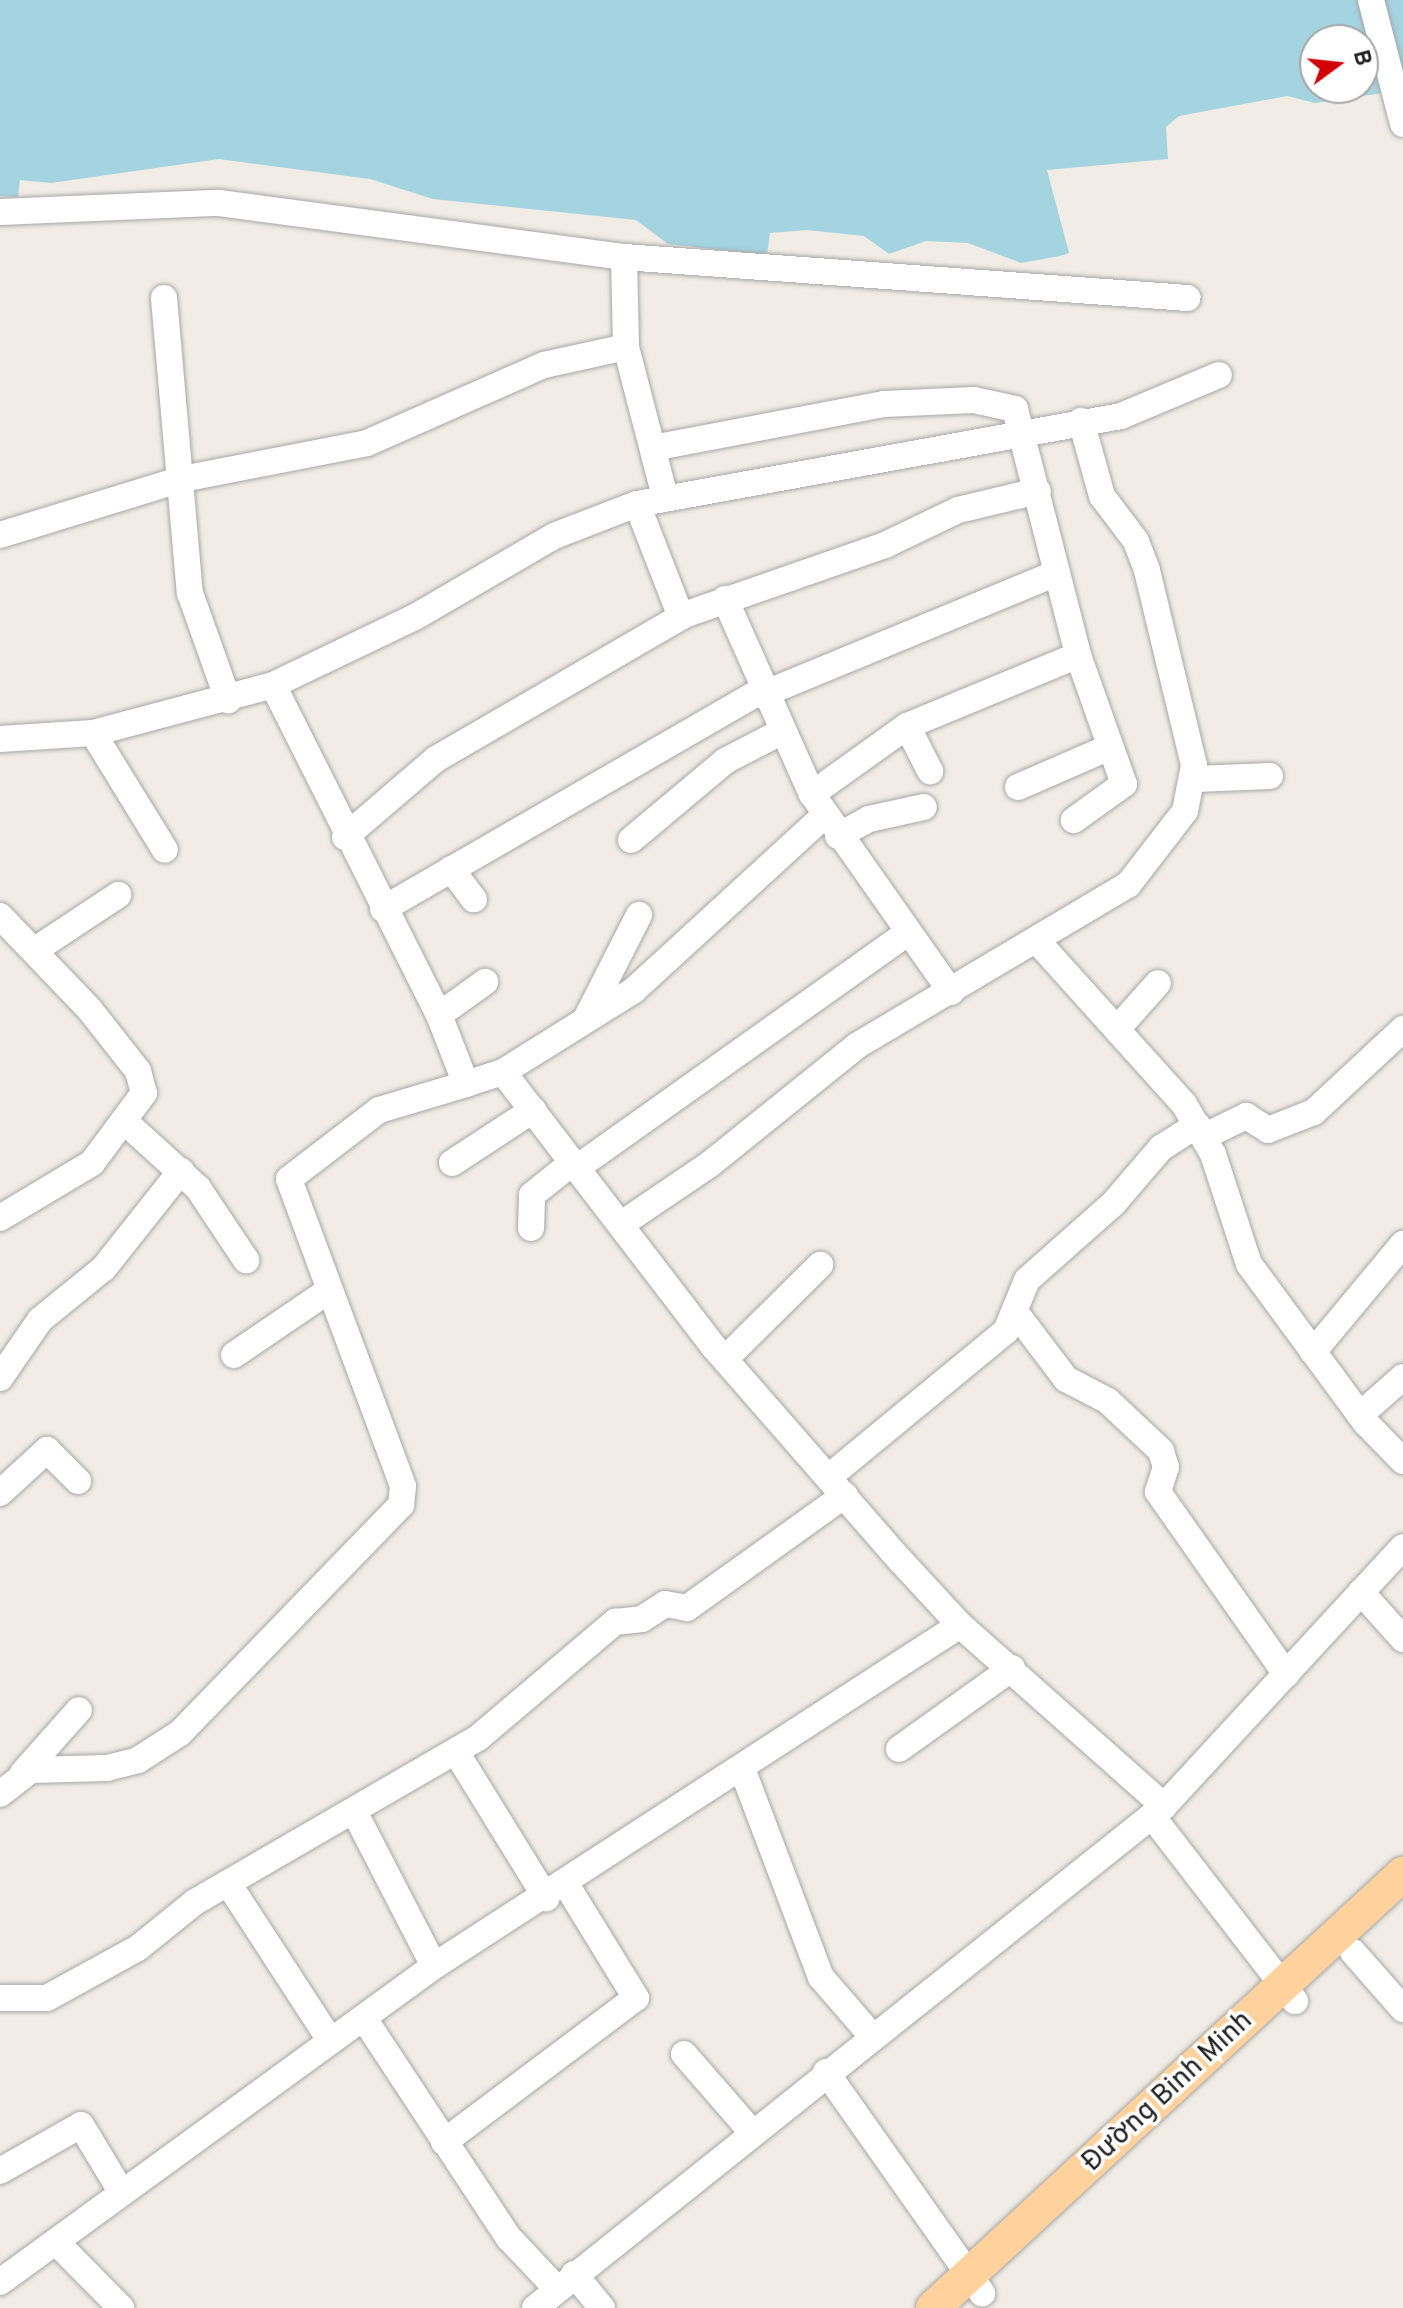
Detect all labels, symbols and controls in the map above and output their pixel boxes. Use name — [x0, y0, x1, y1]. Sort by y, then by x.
north arrow — [1299, 24, 1379, 104]
text: B — [1346, 47, 1376, 69]
street label: Đường Binh Minh — [1076, 2005, 1260, 2179]

